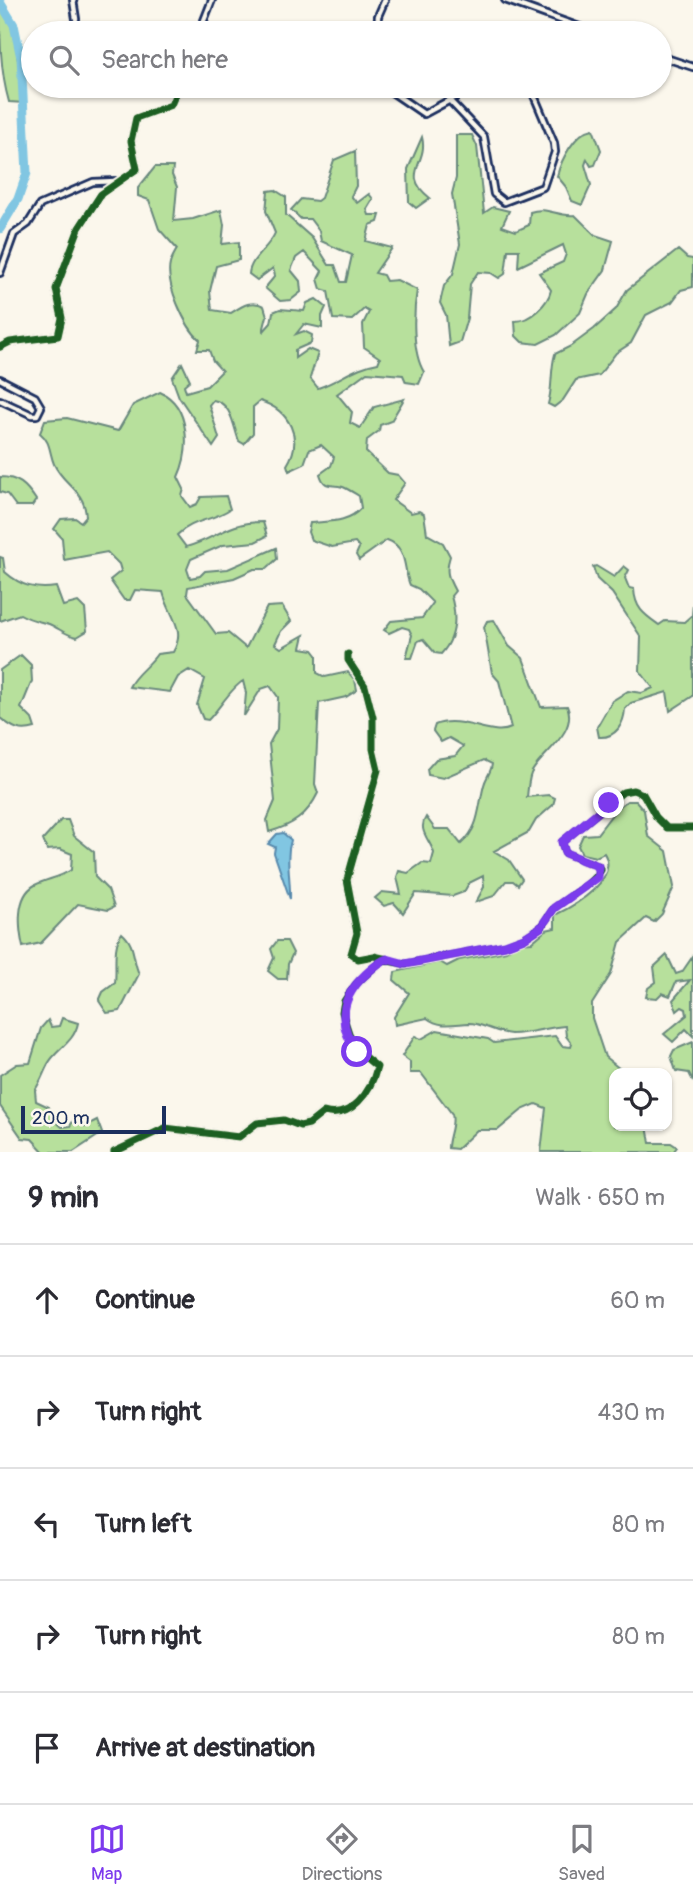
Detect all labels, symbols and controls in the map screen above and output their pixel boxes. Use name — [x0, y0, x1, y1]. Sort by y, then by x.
search box — [21, 21, 672, 98]
icon: search — [45, 41, 83, 79]
text: Search here — [101, 44, 228, 76]
route end — [593, 787, 624, 818]
route start — [341, 1036, 372, 1067]
map controls — [609, 1068, 672, 1131]
button: locate — [609, 1068, 672, 1131]
scale bar — [21, 1103, 166, 1135]
text: 200 m — [32, 1106, 90, 1130]
text: 9 min — [28, 1179, 99, 1216]
text: Walk · 650 m — [535, 1183, 665, 1212]
icon: ahead — [28, 1281, 66, 1319]
text: Continue — [95, 1284, 195, 1316]
text: 60 m — [610, 1286, 665, 1315]
icon: right — [28, 1393, 66, 1431]
text: Turn right — [95, 1396, 201, 1428]
text: 430 m — [598, 1398, 665, 1427]
icon: left — [28, 1505, 66, 1543]
text: Turn left — [95, 1508, 191, 1540]
text: 80 m — [612, 1510, 665, 1539]
icon: right — [28, 1617, 66, 1655]
text: Turn right — [95, 1620, 201, 1652]
text: 80 m — [612, 1622, 665, 1651]
icon: arrive — [28, 1729, 66, 1767]
text: Arrive at destination — [95, 1732, 315, 1764]
tab: Map — [88, 1820, 126, 1886]
tab: Directions — [302, 1820, 382, 1886]
tab: Saved — [558, 1820, 605, 1886]

